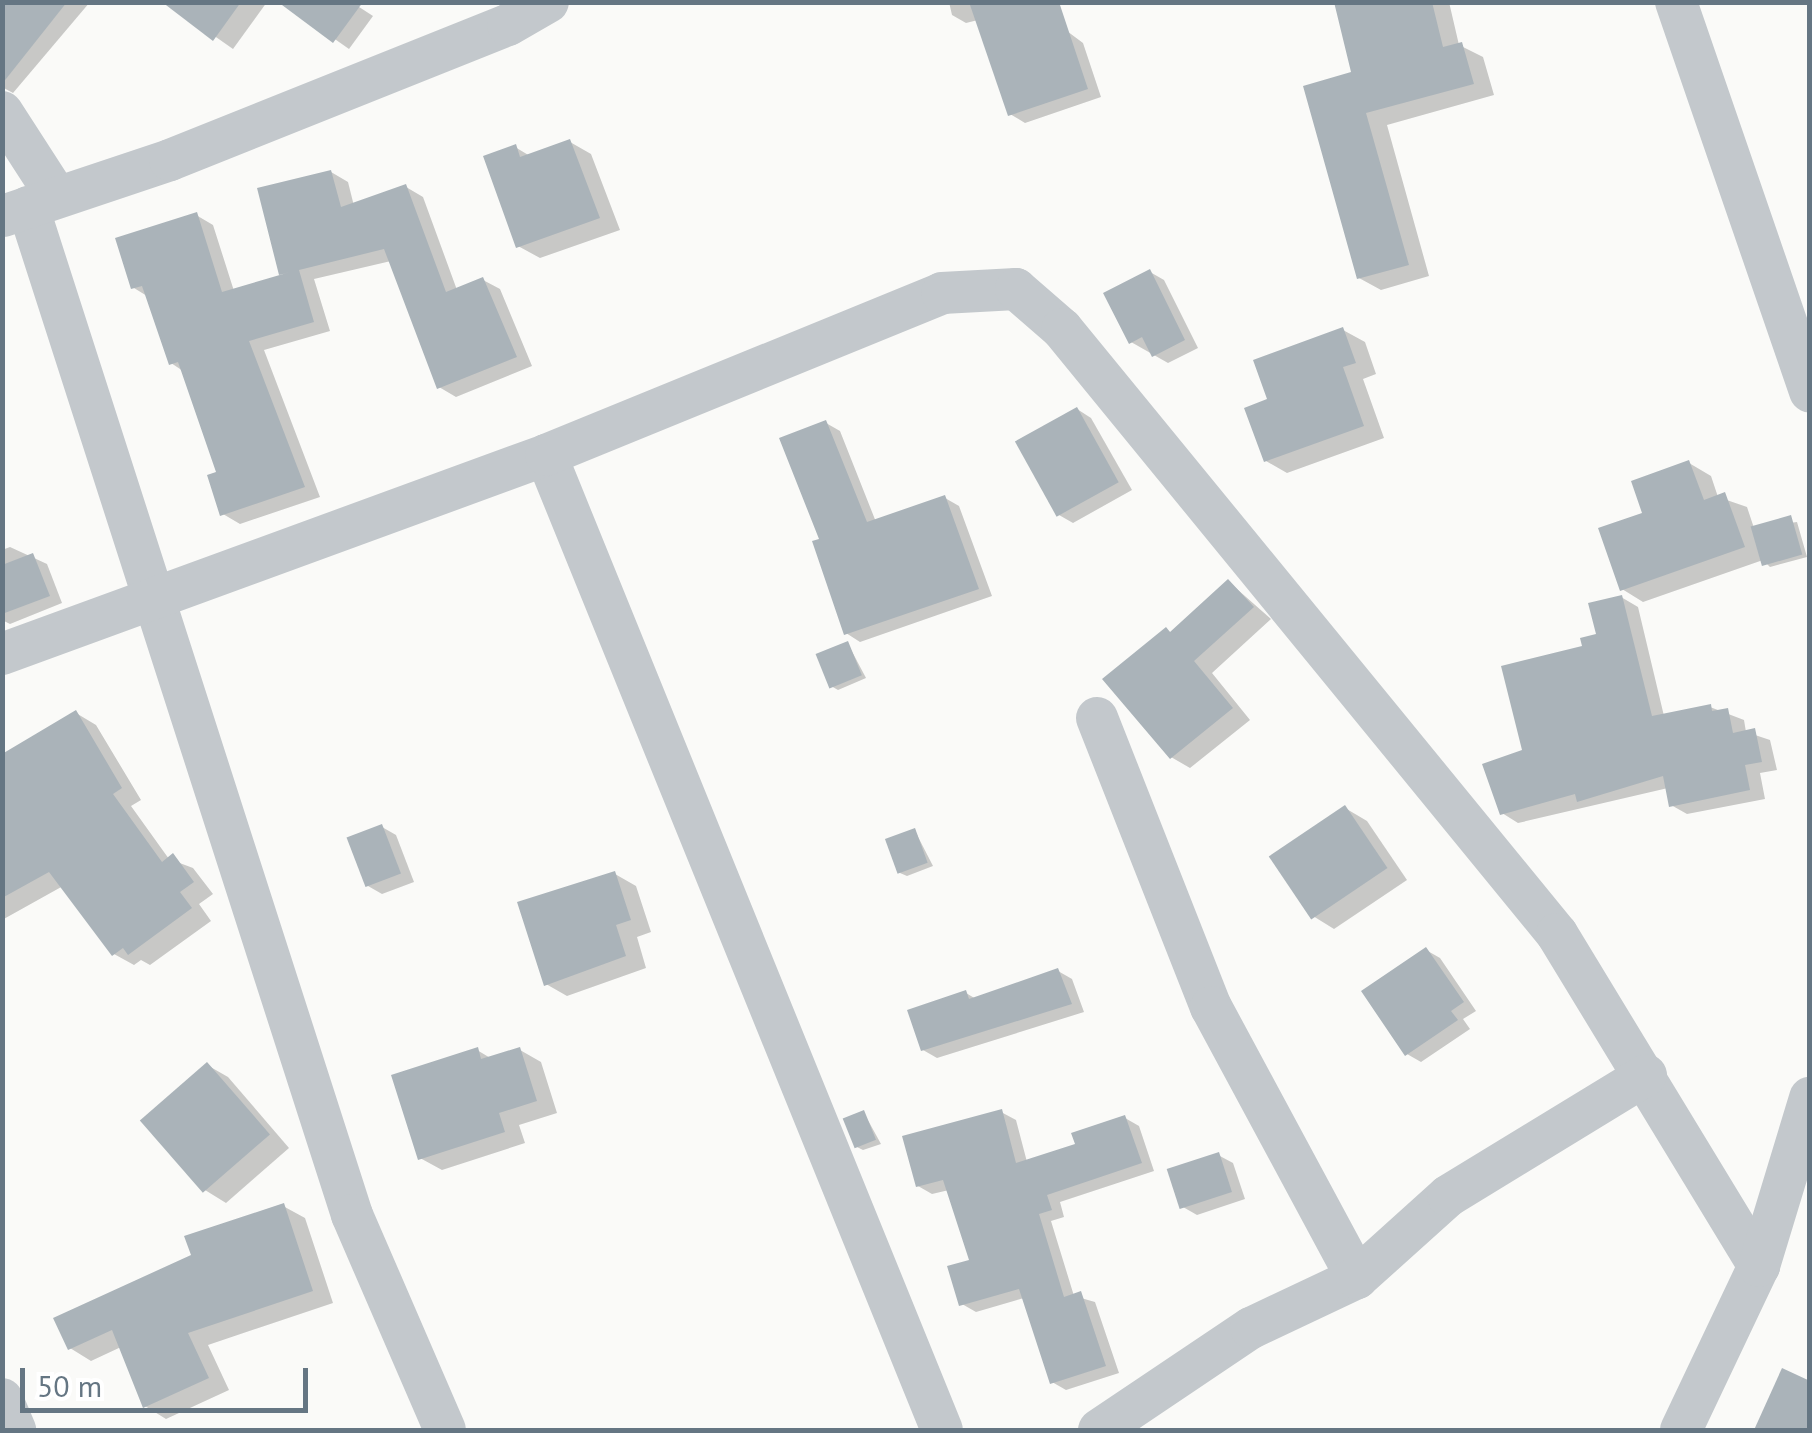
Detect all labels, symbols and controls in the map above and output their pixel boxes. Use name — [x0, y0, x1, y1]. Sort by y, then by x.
scale bar — [25, 1348, 312, 1410]
text: 50 m — [37, 1366, 102, 1405]

